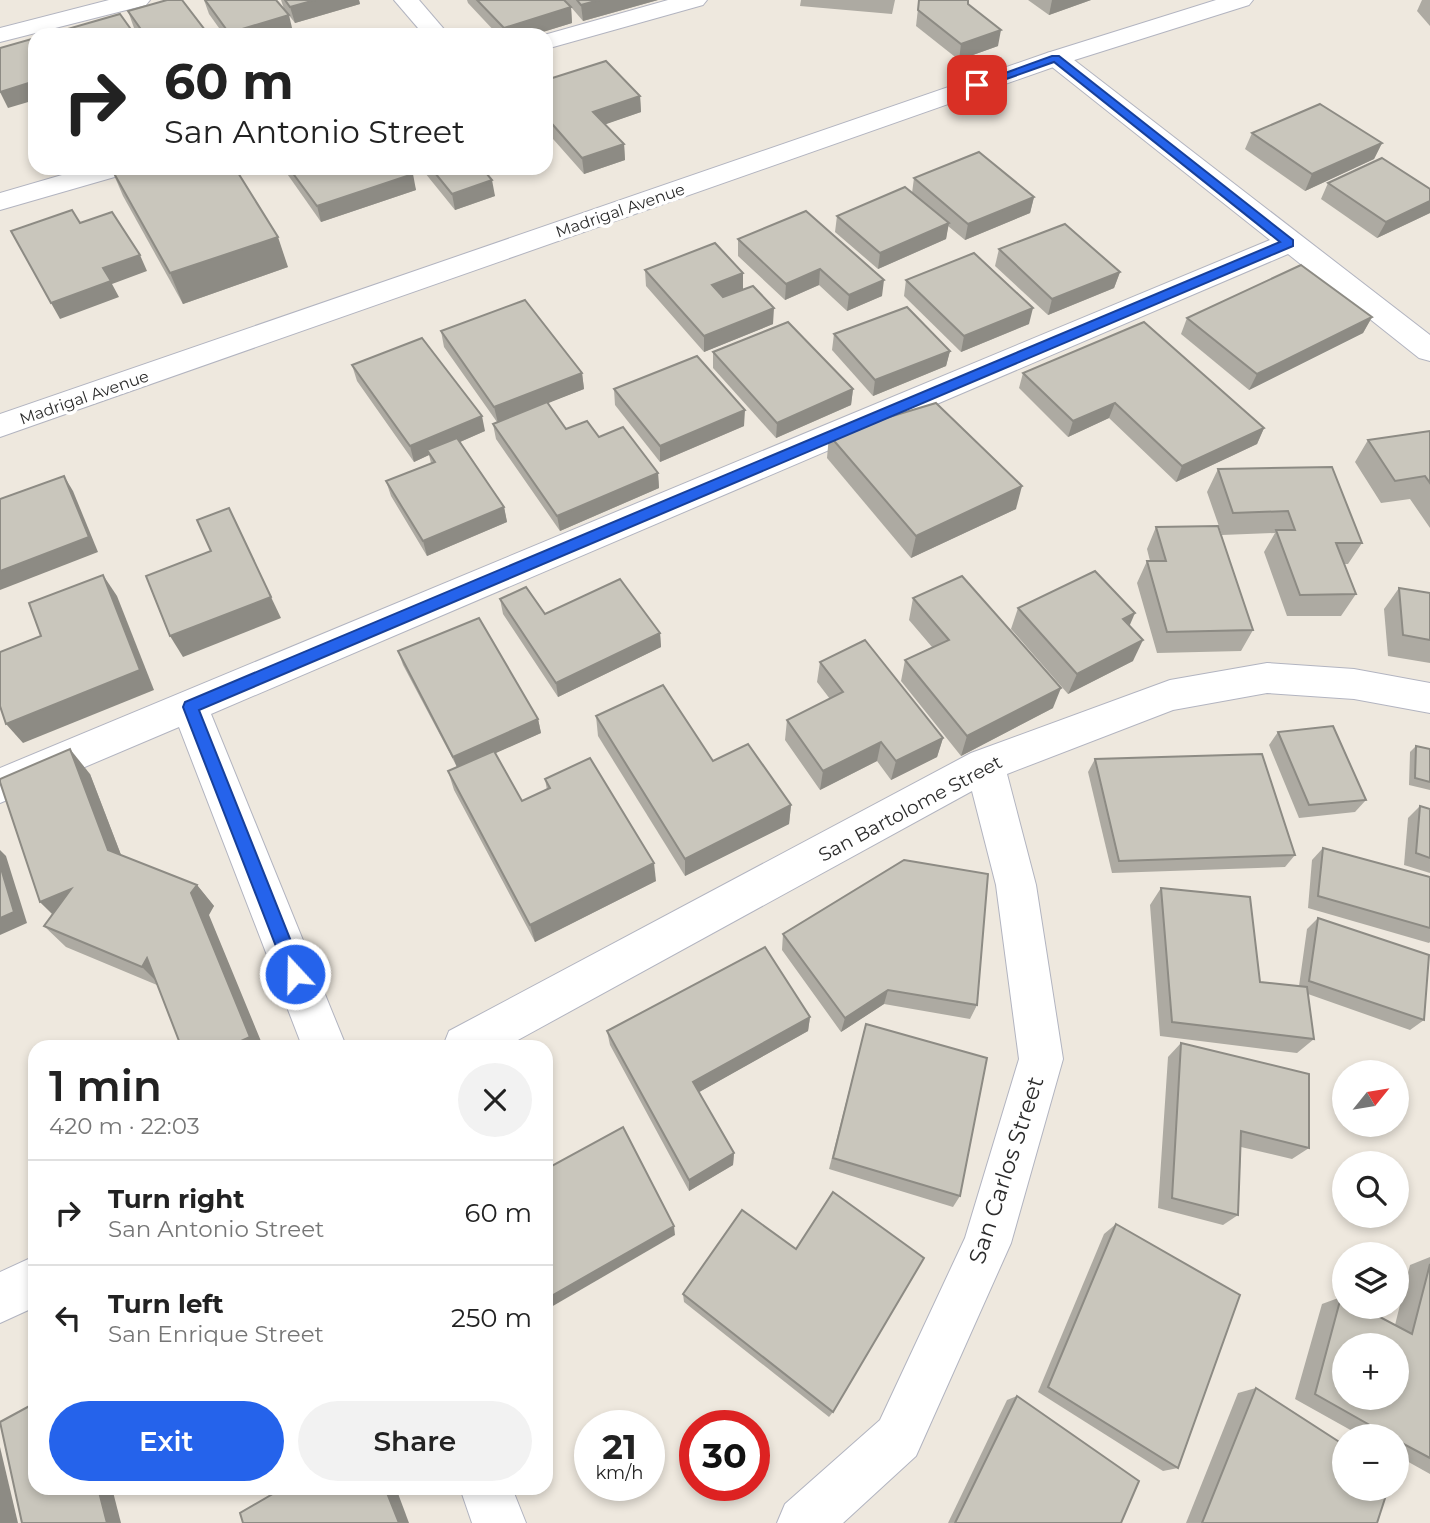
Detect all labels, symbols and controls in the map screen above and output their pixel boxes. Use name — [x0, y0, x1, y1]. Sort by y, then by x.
text: 60 m — [164, 52, 294, 111]
pin — [947, 55, 1007, 115]
icon: right — [49, 56, 140, 147]
icon: arrive — [958, 66, 996, 104]
text: San Antonio Street — [164, 112, 465, 151]
street label: Madrigal Avenue — [553, 179, 687, 242]
street label: Madrigal Avenue — [17, 366, 151, 429]
street label: San Bartolome Street — [815, 750, 1006, 867]
position arrow — [258, 937, 332, 1011]
text: 1 min — [49, 1060, 162, 1112]
north arrow — [1332, 1060, 1409, 1138]
map controls — [1332, 1060, 1409, 1501]
button: close — [458, 1063, 532, 1137]
street label: San Carlos Street — [962, 1073, 1050, 1267]
text: 420 m · 22:03 — [49, 1112, 200, 1140]
button: search — [1332, 1151, 1409, 1228]
text: Turn right — [108, 1183, 244, 1215]
icon: right — [49, 1194, 87, 1232]
text: 60 m — [465, 1197, 532, 1229]
text: San Antonio Street — [108, 1215, 324, 1243]
button: layers — [1332, 1242, 1409, 1319]
text: Turn left — [108, 1288, 224, 1320]
icon: left — [49, 1299, 87, 1337]
text: 250 m — [451, 1302, 532, 1334]
text: San Enrique Street — [108, 1320, 324, 1348]
button: + — [1332, 1333, 1409, 1410]
button: Exit — [49, 1401, 284, 1481]
button: Share — [298, 1401, 532, 1481]
speed limit sign: 30 — [679, 1410, 770, 1501]
button: − — [1332, 1424, 1409, 1501]
text: 21 — [602, 1425, 637, 1468]
text: km/h — [595, 1462, 644, 1484]

